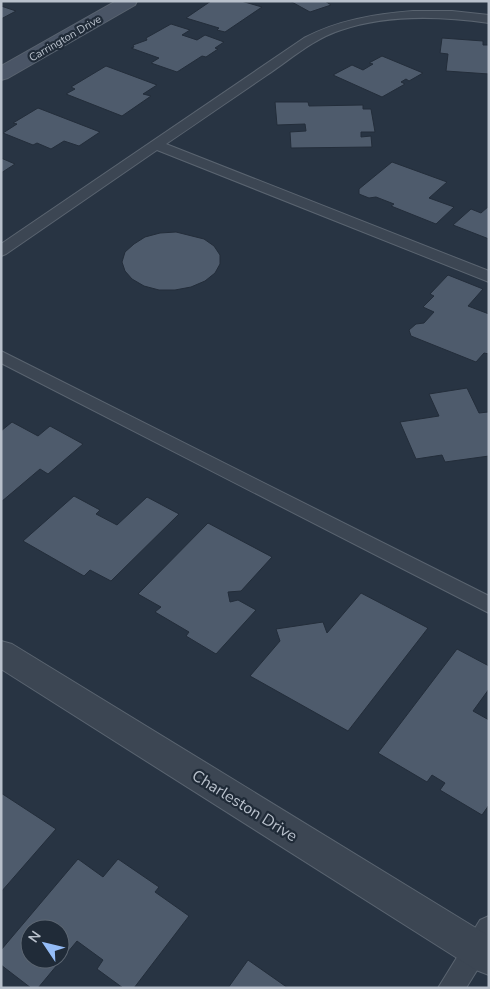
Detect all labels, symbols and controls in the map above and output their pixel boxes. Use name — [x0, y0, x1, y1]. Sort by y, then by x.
street label: Carrington Drive — [26, 12, 104, 65]
street label: Charleston Drive — [188, 765, 301, 847]
north arrow — [20, 919, 70, 969]
text: N — [24, 927, 46, 947]

